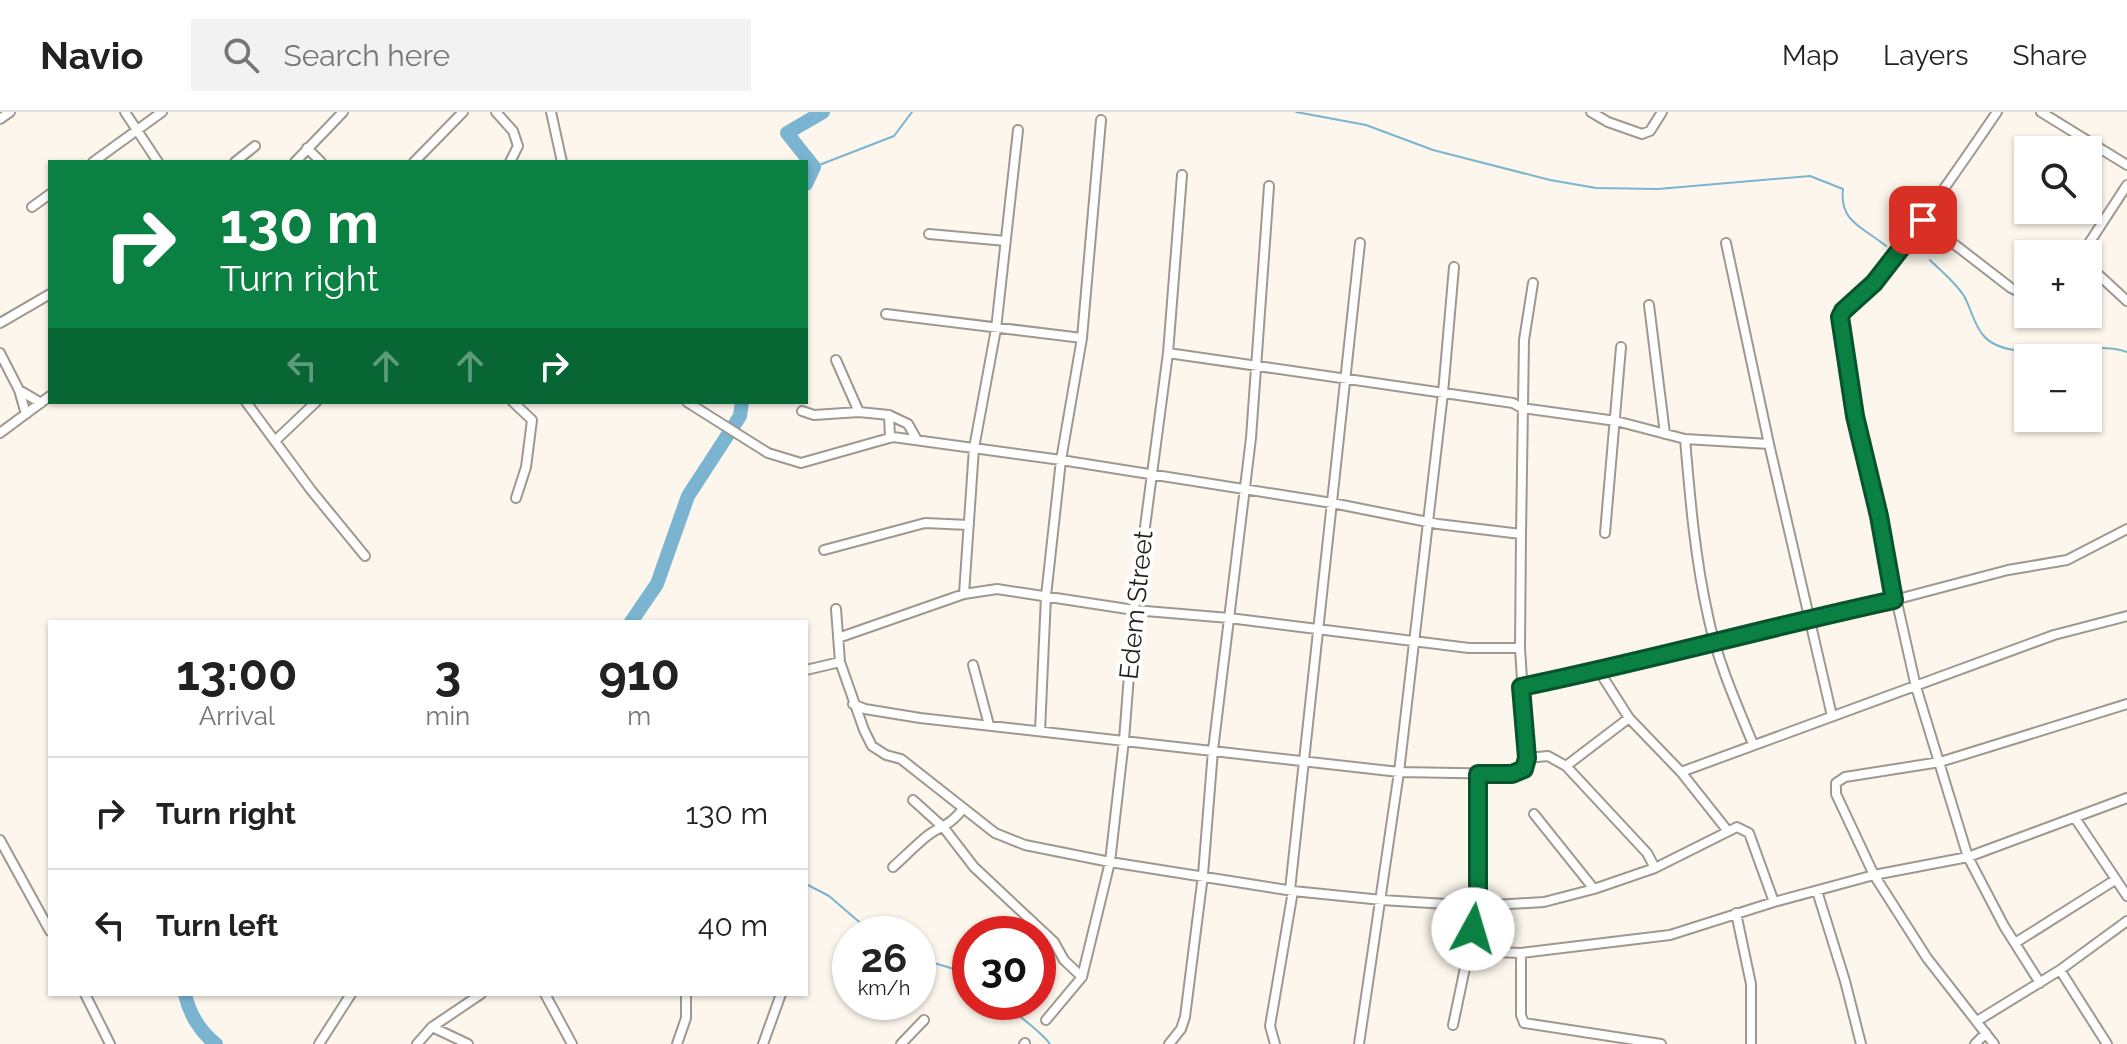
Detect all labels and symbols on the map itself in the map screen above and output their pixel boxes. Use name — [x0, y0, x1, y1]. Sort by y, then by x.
pin — [1889, 186, 1957, 254]
street label: Edem Street — [1113, 529, 1159, 681]
position arrow — [1431, 887, 1515, 971]
speed limit sign: 30 — [952, 916, 1056, 1020]

